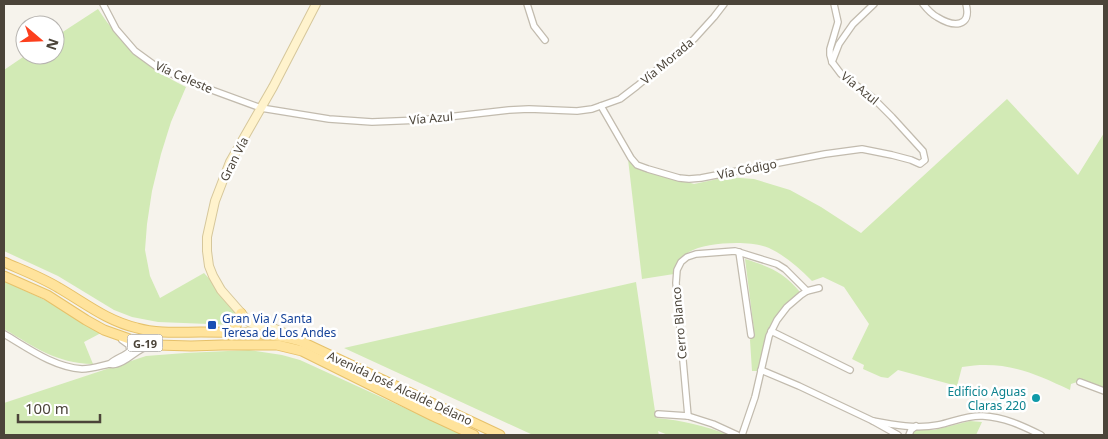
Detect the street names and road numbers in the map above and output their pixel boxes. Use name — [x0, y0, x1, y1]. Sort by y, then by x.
street label: Vía Morada — [637, 34, 697, 88]
street label: Vía Celeste — [153, 57, 216, 97]
street label: Vía Azul — [838, 68, 882, 108]
street label: Vía Azul — [408, 108, 454, 128]
street label: Gran Vía — [216, 134, 252, 184]
street label: Vía Código — [716, 155, 778, 183]
street label: Cerro Blanco — [667, 286, 691, 360]
road number: G-19 — [128, 334, 162, 352]
street label: Avenida José Alcalde Délano — [325, 347, 475, 429]

